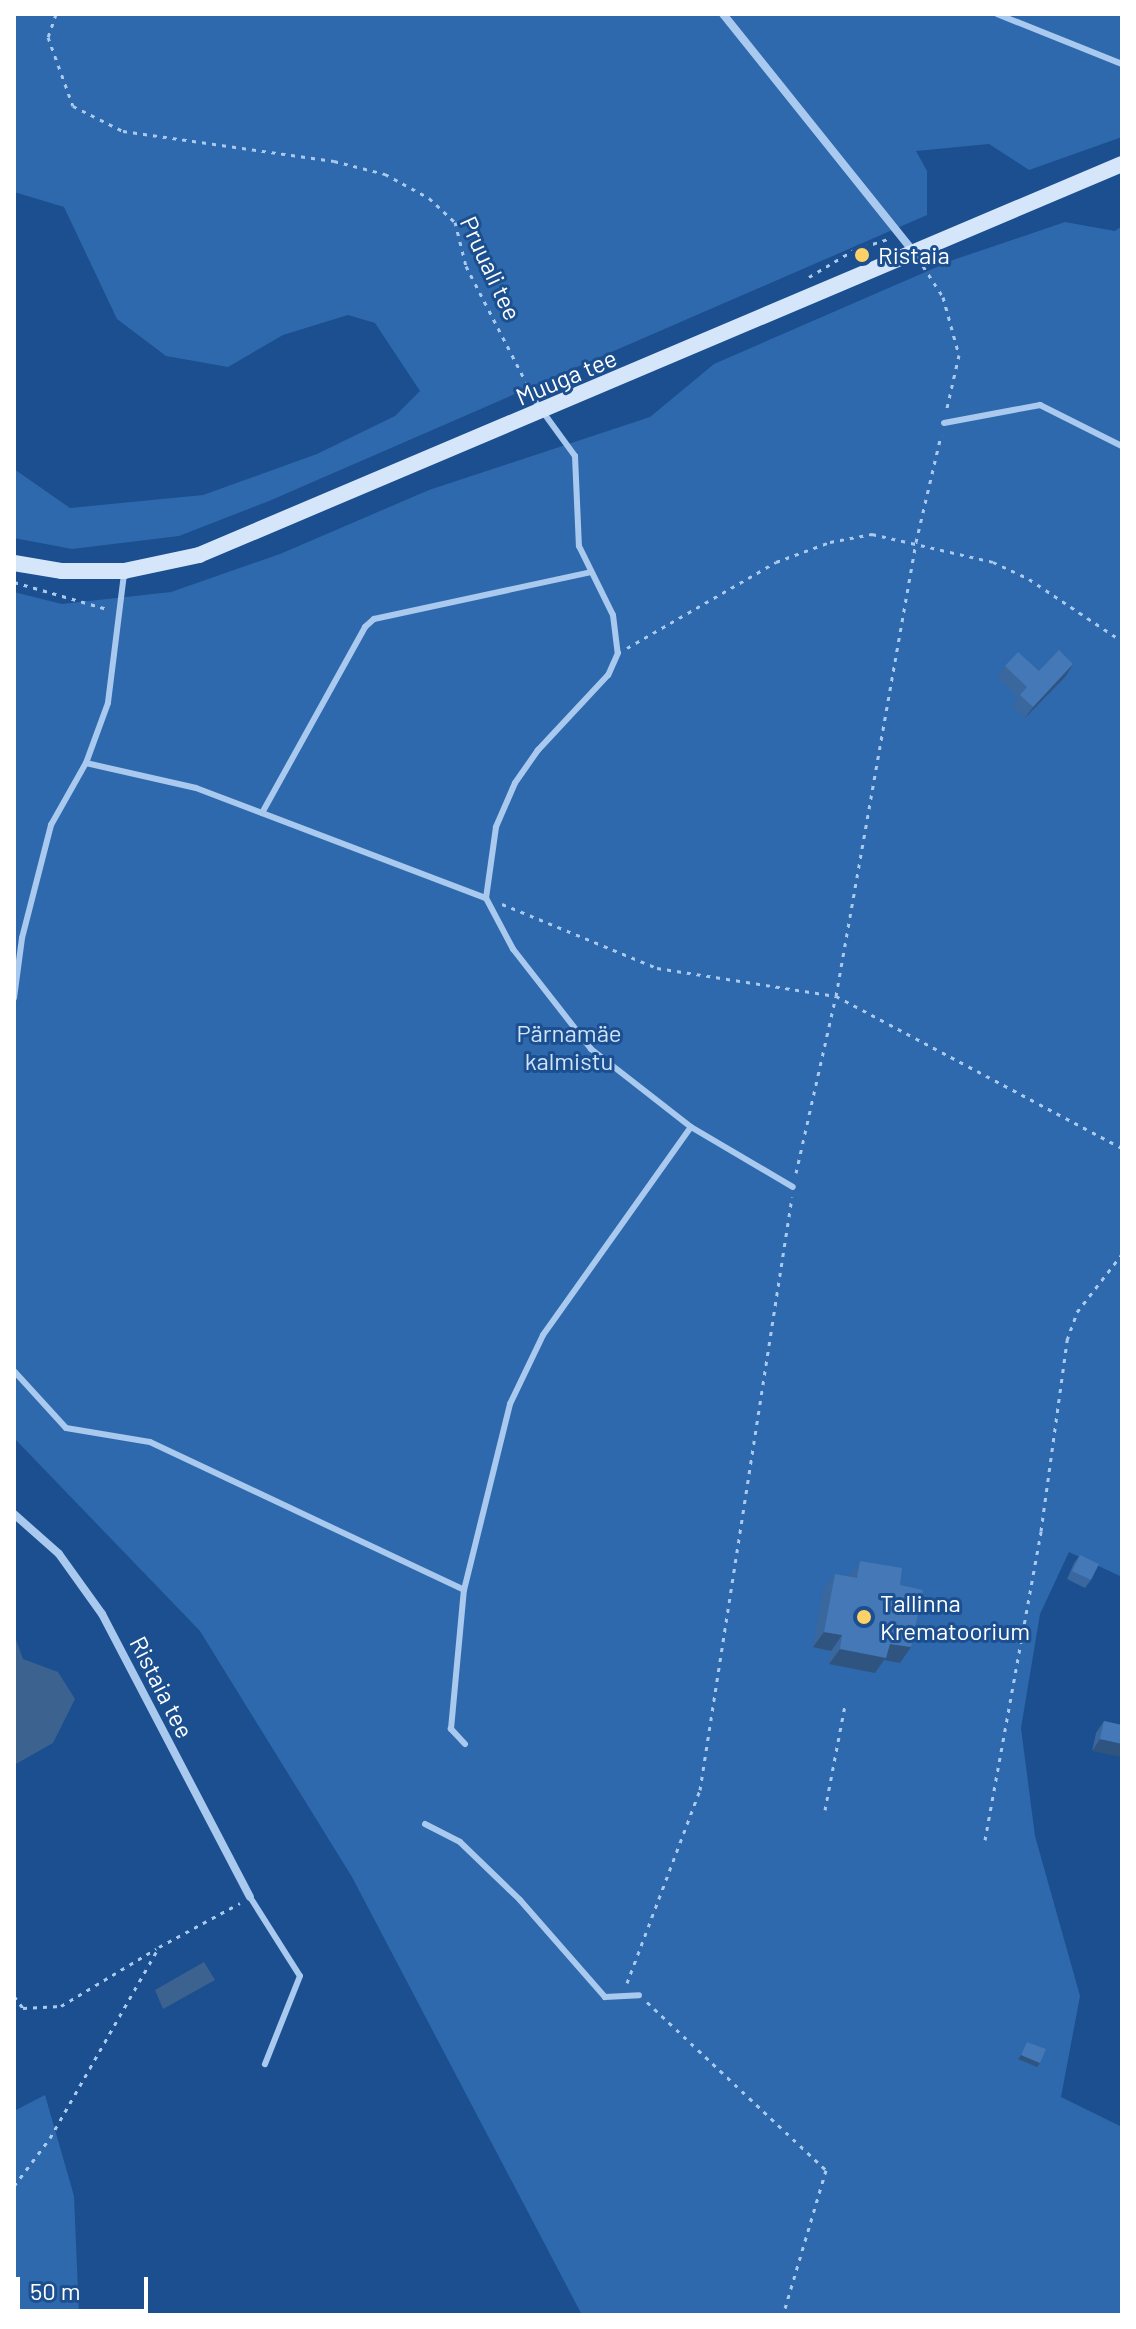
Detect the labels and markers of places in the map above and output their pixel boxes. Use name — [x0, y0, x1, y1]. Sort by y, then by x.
place label: Ristaia — [878, 241, 950, 269]
marker: Ristaia — [853, 246, 871, 264]
place label: Tallinna Krematoorium — [880, 1589, 1030, 1645]
marker: Tallinna Krematoorium — [855, 1608, 873, 1626]

